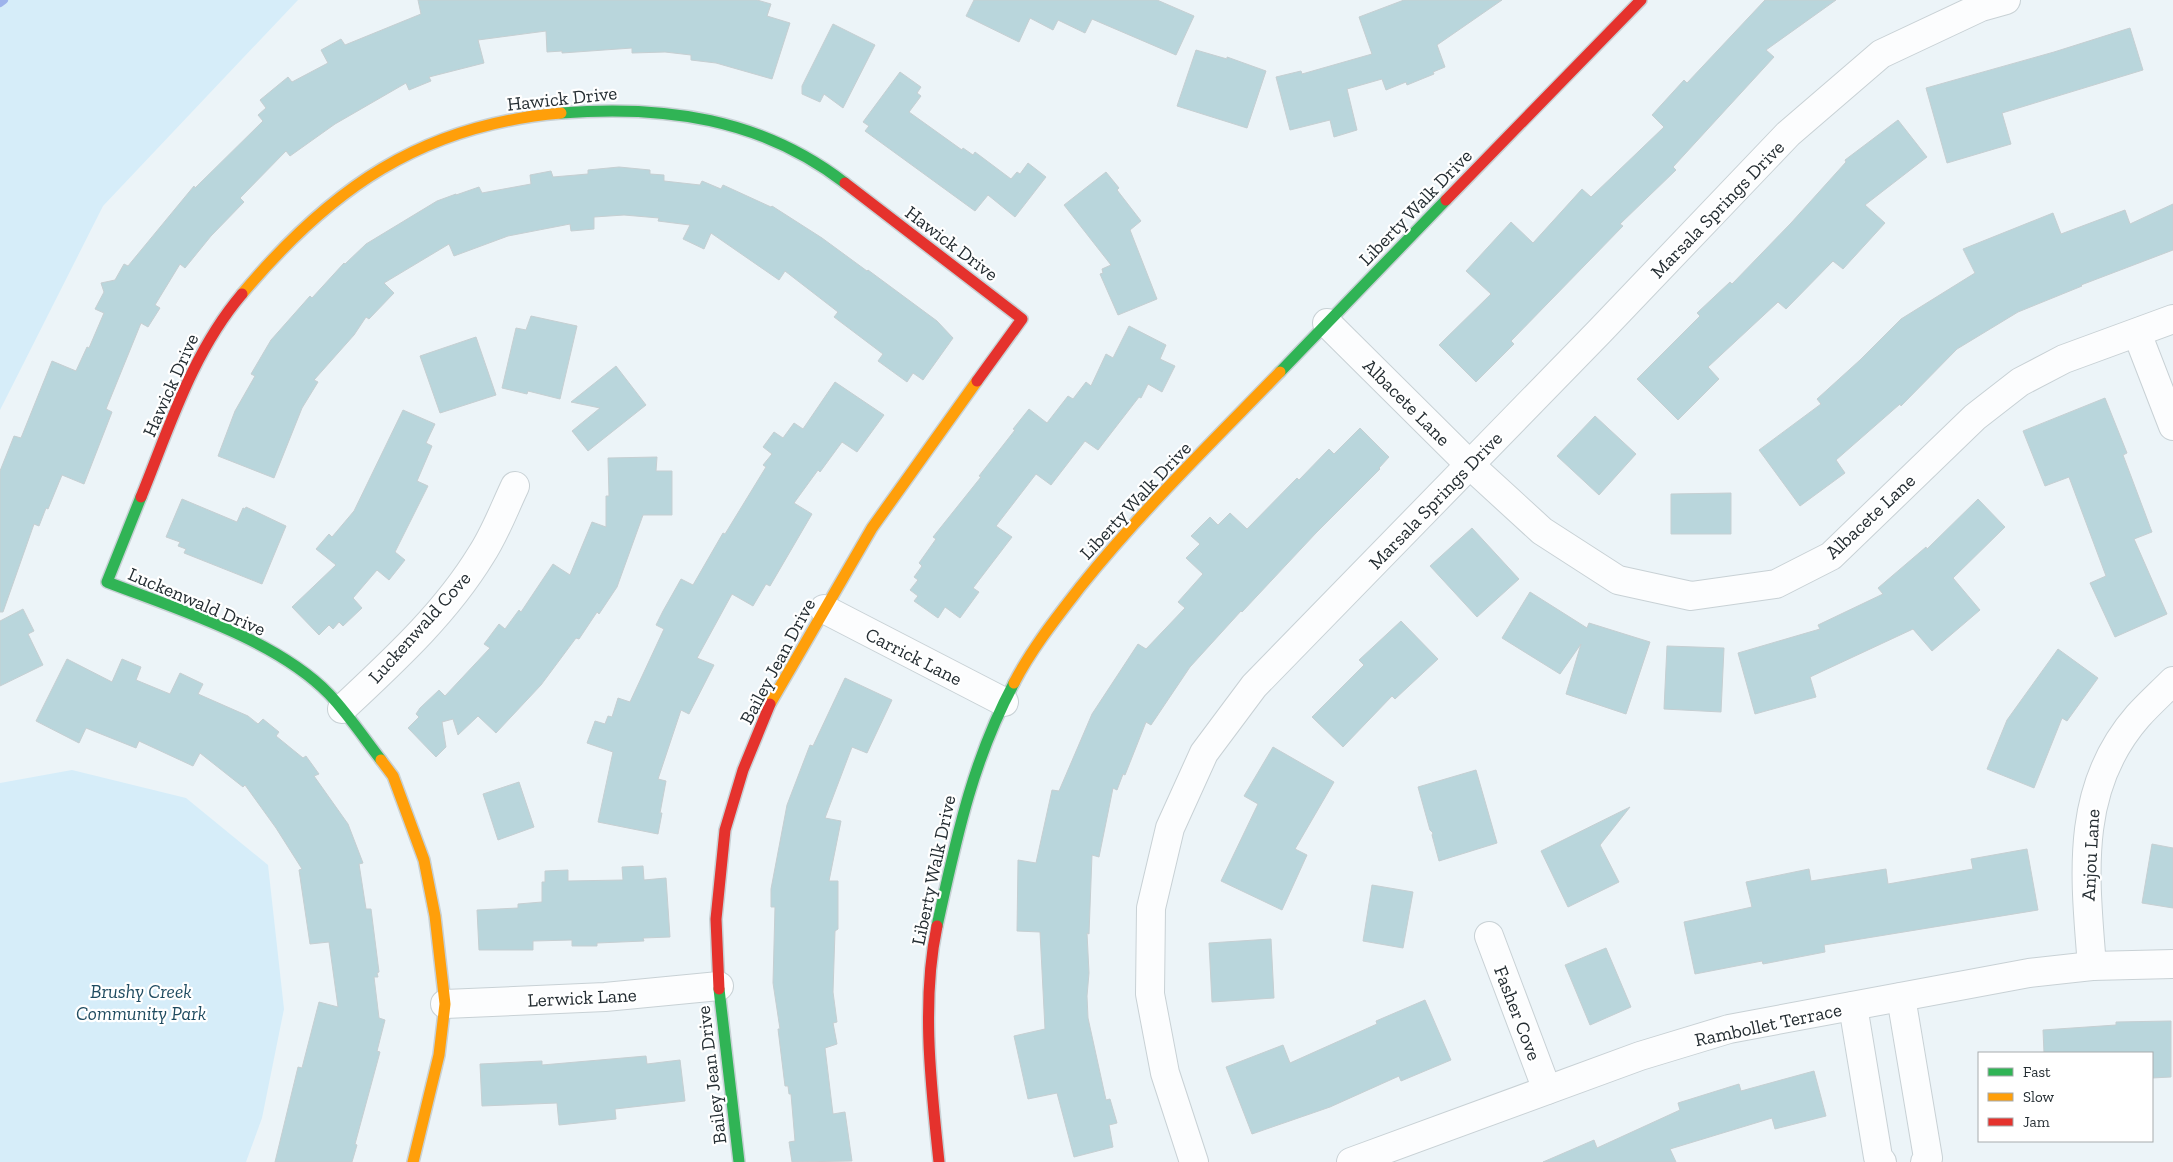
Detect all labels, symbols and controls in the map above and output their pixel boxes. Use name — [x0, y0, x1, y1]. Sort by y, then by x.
street label: Hawick Drive — [506, 81, 618, 116]
street label: Marsala Springs Drive — [1646, 136, 1789, 283]
street label: Liberty Walk Drive — [1354, 144, 1477, 270]
street label: Hawick Drive — [901, 201, 1003, 286]
street label: Hawick Drive — [137, 330, 203, 440]
street label: Albacete Lane — [1358, 354, 1455, 451]
street label: Marsala Springs Drive — [1364, 427, 1507, 574]
street label: Liberty Walk Drive — [1075, 437, 1196, 564]
street label: Albacete Lane — [1821, 469, 1920, 564]
street label: Luckenwald Drive — [125, 562, 269, 641]
street label: Luckenwald Cove — [363, 567, 476, 688]
street label: Bailey Jean Drive — [735, 594, 820, 728]
street label: Carrick Lane — [862, 622, 966, 691]
street label: Liberty Walk Drive — [906, 793, 961, 947]
street label: Anjou Lane — [2077, 808, 2104, 902]
street label: Fasher Cove — [1489, 963, 1546, 1064]
park label: Brushy Creek Community Park — [76, 980, 206, 1025]
street label: Lerwick Lane — [527, 983, 637, 1012]
street label: Rambollet Terrace — [1693, 998, 1844, 1051]
street label: Bailey Jean Drive — [692, 1004, 731, 1145]
legend — [1978, 1052, 2153, 1142]
text: Fast — [2023, 1063, 2051, 1081]
text: Slow — [2023, 1088, 2055, 1106]
text: Jam — [2023, 1113, 2050, 1131]

